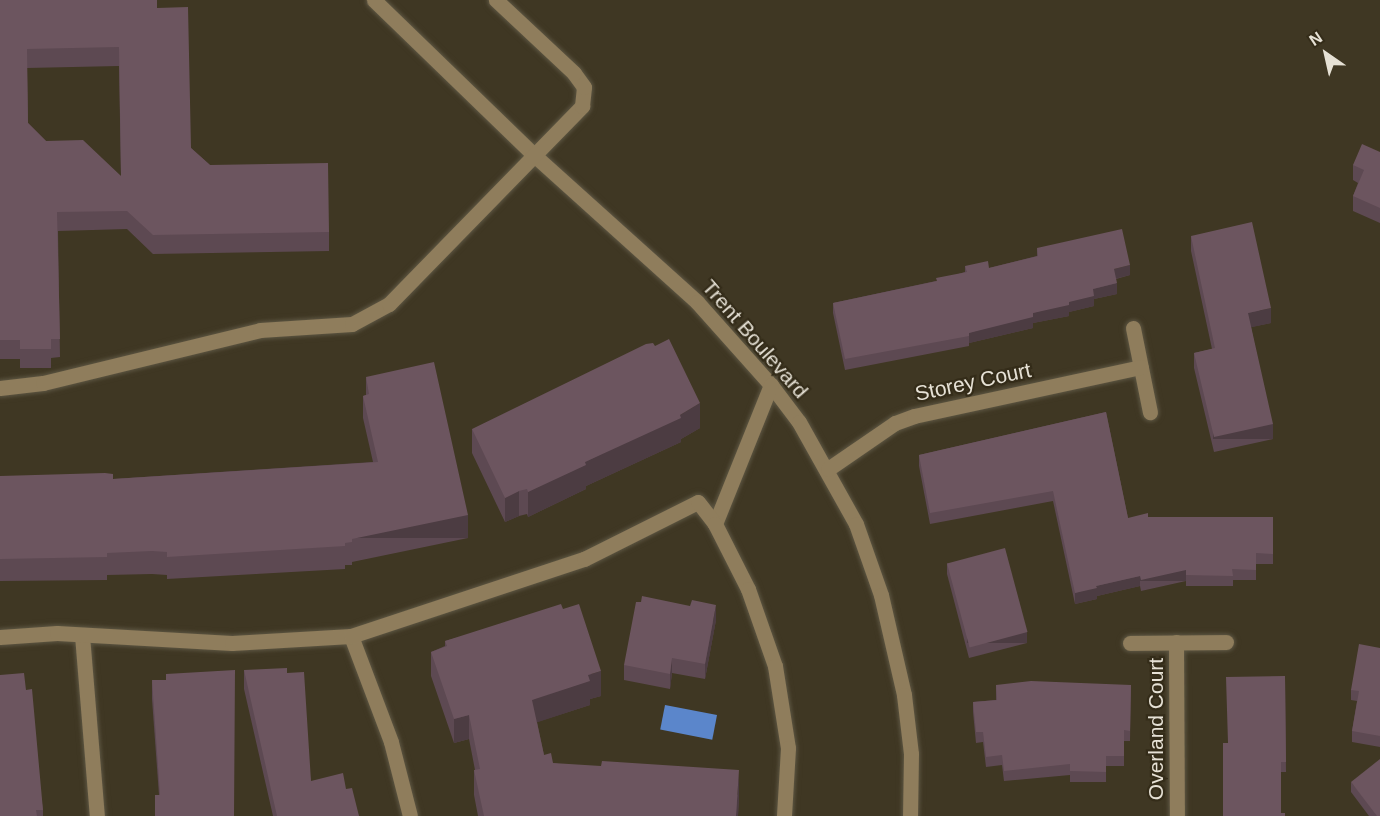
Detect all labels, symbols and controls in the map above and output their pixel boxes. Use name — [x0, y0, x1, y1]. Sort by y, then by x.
north arrow — [1296, 24, 1356, 84]
text: N — [1306, 28, 1325, 49]
street label: Trent Boulevard — [697, 275, 813, 403]
street label: Storey Court — [913, 357, 1033, 407]
street label: Overland Court — [1143, 658, 1169, 800]

